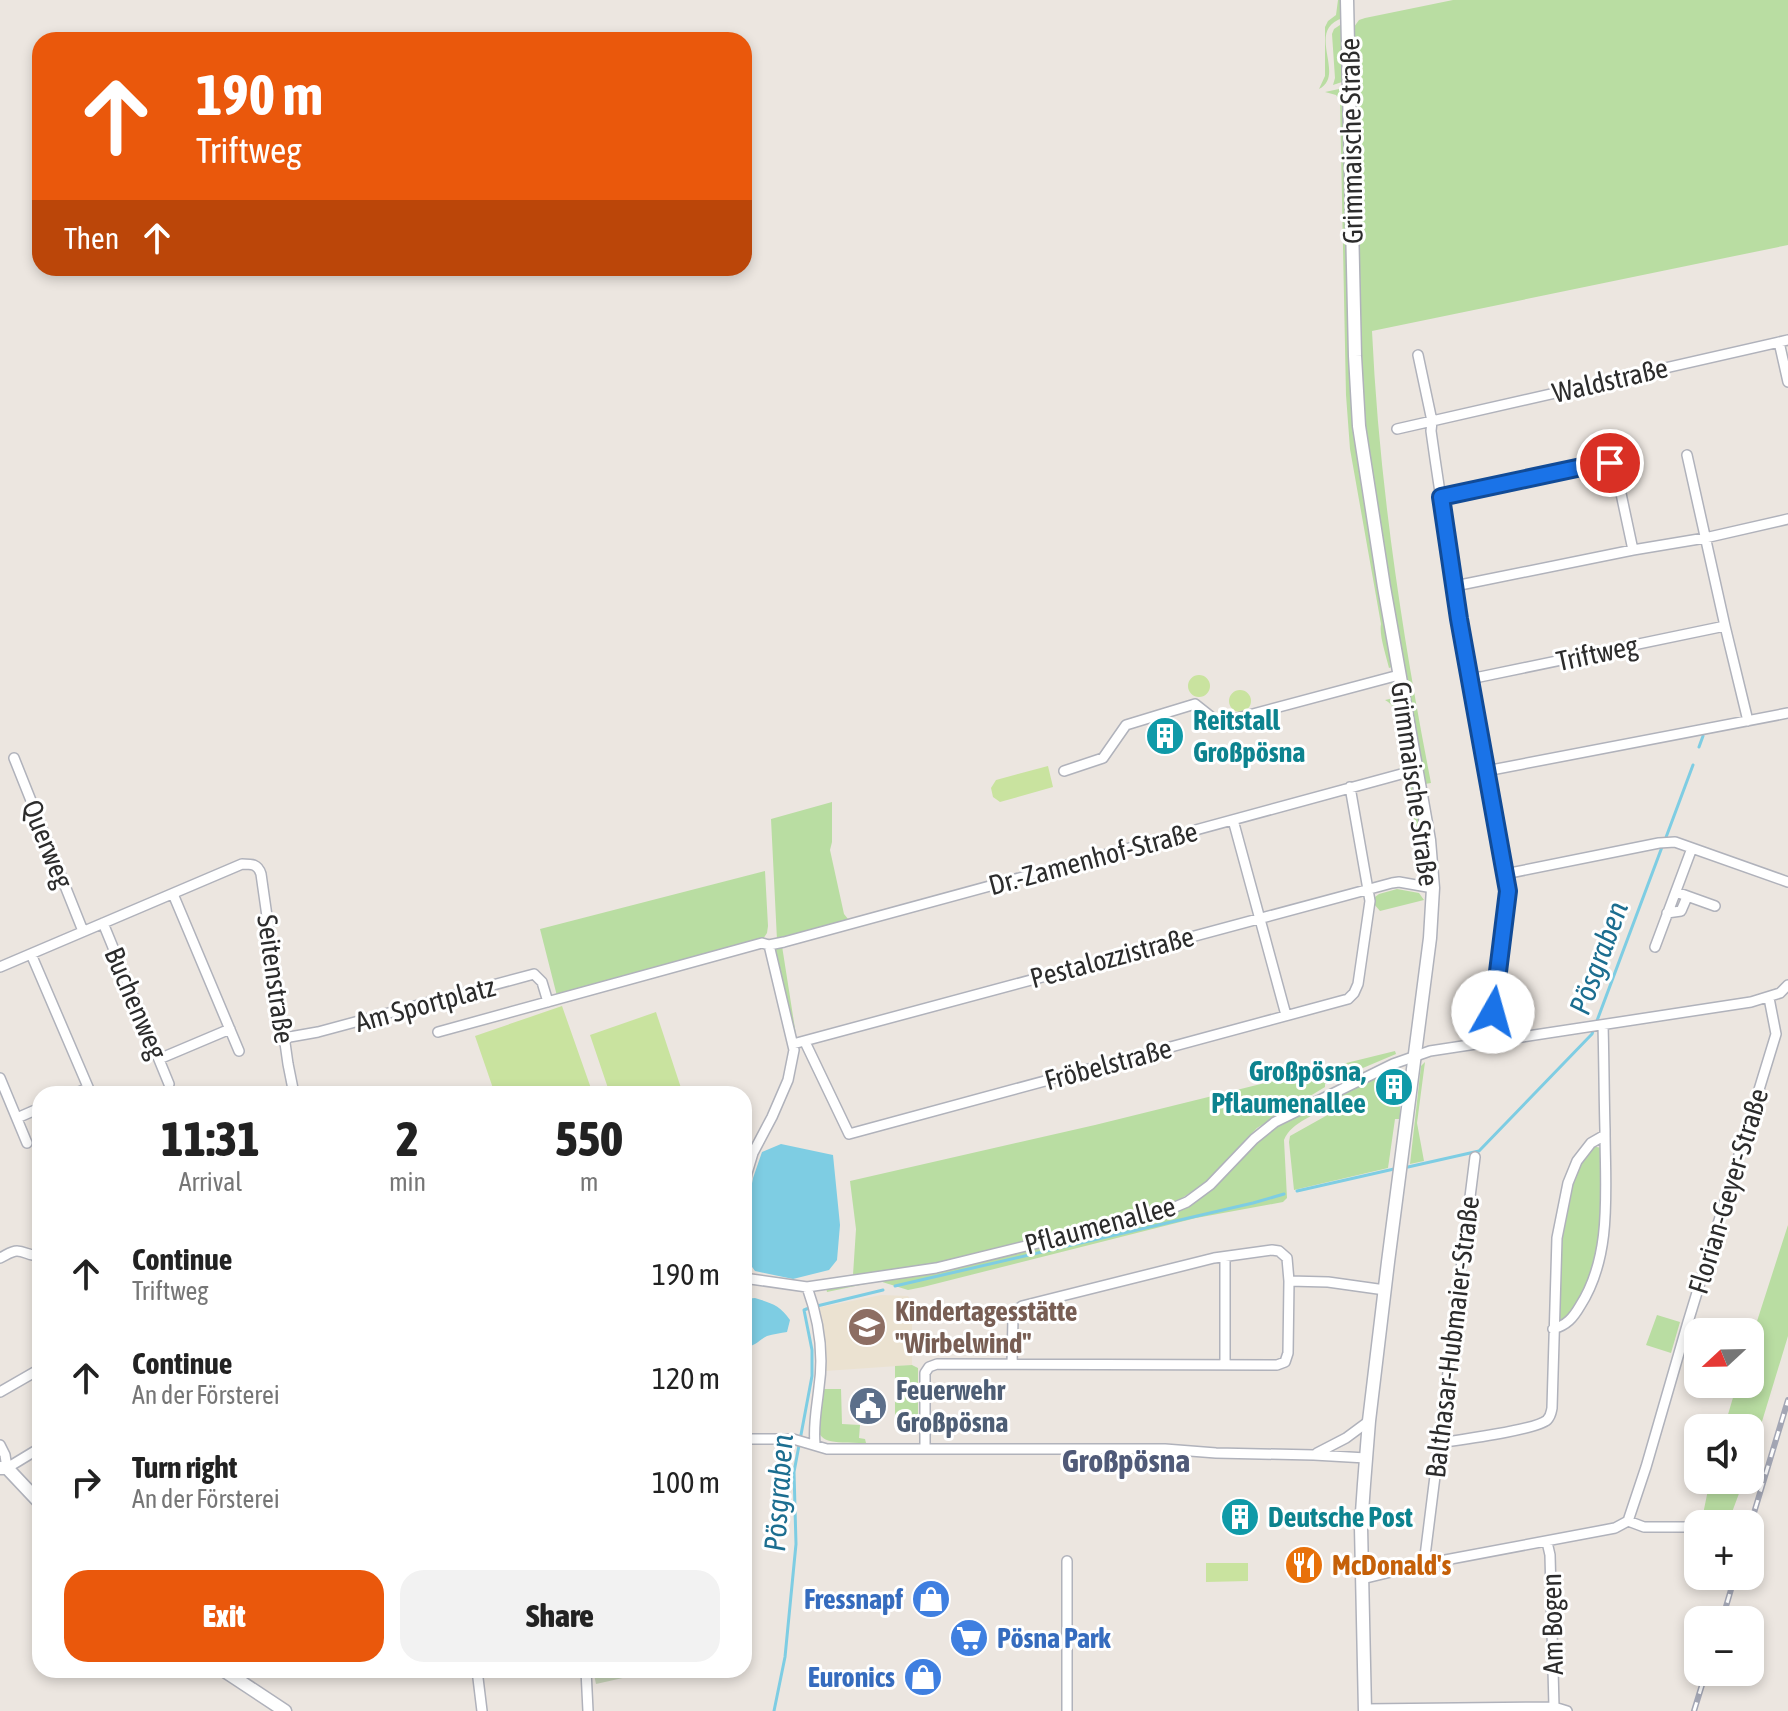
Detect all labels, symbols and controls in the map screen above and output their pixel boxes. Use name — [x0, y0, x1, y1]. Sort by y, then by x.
street label: Grimmaische Straße — [1333, 38, 1369, 244]
text: 190 m — [196, 63, 323, 127]
icon: ahead — [64, 64, 168, 168]
text: Triftweg — [196, 129, 302, 171]
icon: ahead — [135, 216, 179, 260]
text: Then — [64, 221, 119, 255]
street label: Waldstraße — [1549, 351, 1671, 409]
pin — [1576, 429, 1644, 497]
icon: arrive — [1588, 441, 1632, 485]
street label: Triftweg — [1553, 629, 1641, 677]
street label: Grimmaische Straße — [1385, 680, 1445, 888]
place label: Reitstall Großpösna — [1193, 704, 1305, 768]
building icon: Reitstall Großpösna — [1144, 715, 1186, 757]
street label: Querweg — [16, 795, 80, 893]
street label: Dr.-Zamenhof-Straße — [985, 815, 1201, 901]
water label: Pösgraben — [1562, 897, 1634, 1019]
street label: Seitenstraße — [251, 913, 301, 1045]
street label: Pestalozzistraße — [1027, 920, 1197, 994]
street label: Buchenweg — [98, 942, 174, 1064]
street label: Am Sportplatz — [351, 970, 499, 1038]
position arrow — [1451, 970, 1535, 1054]
street label: Fröbelstraße — [1041, 1032, 1175, 1096]
place label: Großpösna, Pflaumenallee — [1211, 1055, 1366, 1119]
building icon: Großpösna, Pflaumenallee — [1373, 1066, 1415, 1108]
street label: Florian-Geyer-Straße — [1682, 1085, 1774, 1297]
text: 11:31 — [161, 1111, 260, 1166]
text: 2 — [396, 1111, 419, 1166]
text: 550 — [555, 1111, 623, 1166]
text: Arrival — [179, 1167, 242, 1197]
text: min — [389, 1167, 426, 1197]
text: m — [580, 1167, 598, 1197]
street label: Pflaumenallee — [1021, 1190, 1179, 1260]
street label: Balthasar-Hubmaier-Straße — [1419, 1194, 1485, 1480]
text: Continue — [132, 1242, 232, 1276]
icon: ahead — [64, 1252, 108, 1296]
text: 190 m — [652, 1257, 720, 1291]
text: Triftweg — [132, 1276, 208, 1306]
place label: Kindertagesstätte "Wirbelwind" — [895, 1295, 1077, 1359]
school or university icon: Kindertagesstätte "Wirbelwind" — [846, 1306, 888, 1348]
north arrow — [1684, 1318, 1764, 1398]
map controls — [1684, 1318, 1764, 1686]
text: Continue — [132, 1346, 232, 1380]
icon: ahead — [64, 1356, 108, 1400]
text: 120 m — [652, 1361, 720, 1395]
place label: Feuerwehr Großpösna — [896, 1374, 1008, 1438]
text: An der Försterei — [132, 1380, 280, 1410]
public building icon: Feuerwehr Großpösna — [847, 1385, 889, 1427]
button: sound — [1684, 1414, 1764, 1494]
water label: Pösgraben — [757, 1433, 799, 1553]
district label: Großpösna — [1062, 1442, 1190, 1479]
text: Turn right — [132, 1450, 238, 1484]
icon: right — [64, 1460, 108, 1504]
text: 100 m — [652, 1465, 720, 1499]
text: An der Försterei — [132, 1484, 280, 1514]
building icon: Deutsche Post — [1219, 1496, 1261, 1538]
place label: Deutsche Post — [1268, 1501, 1413, 1533]
button: + — [1684, 1510, 1764, 1590]
restaurant icon: McDonald's — [1283, 1544, 1325, 1586]
place label: McDonald's — [1332, 1549, 1452, 1581]
button: Exit — [64, 1570, 384, 1662]
button: Share — [400, 1570, 720, 1662]
street label: Am Bogen — [1535, 1573, 1569, 1675]
shop icon: Fressnapf — [910, 1578, 952, 1620]
place label: Fressnapf — [804, 1583, 903, 1615]
button: − — [1684, 1606, 1764, 1686]
supermarket icon: Pösna Park — [948, 1617, 990, 1659]
place label: Pösna Park — [997, 1622, 1111, 1654]
shop icon: Euronics — [902, 1656, 944, 1698]
place label: Euronics — [808, 1661, 895, 1693]

